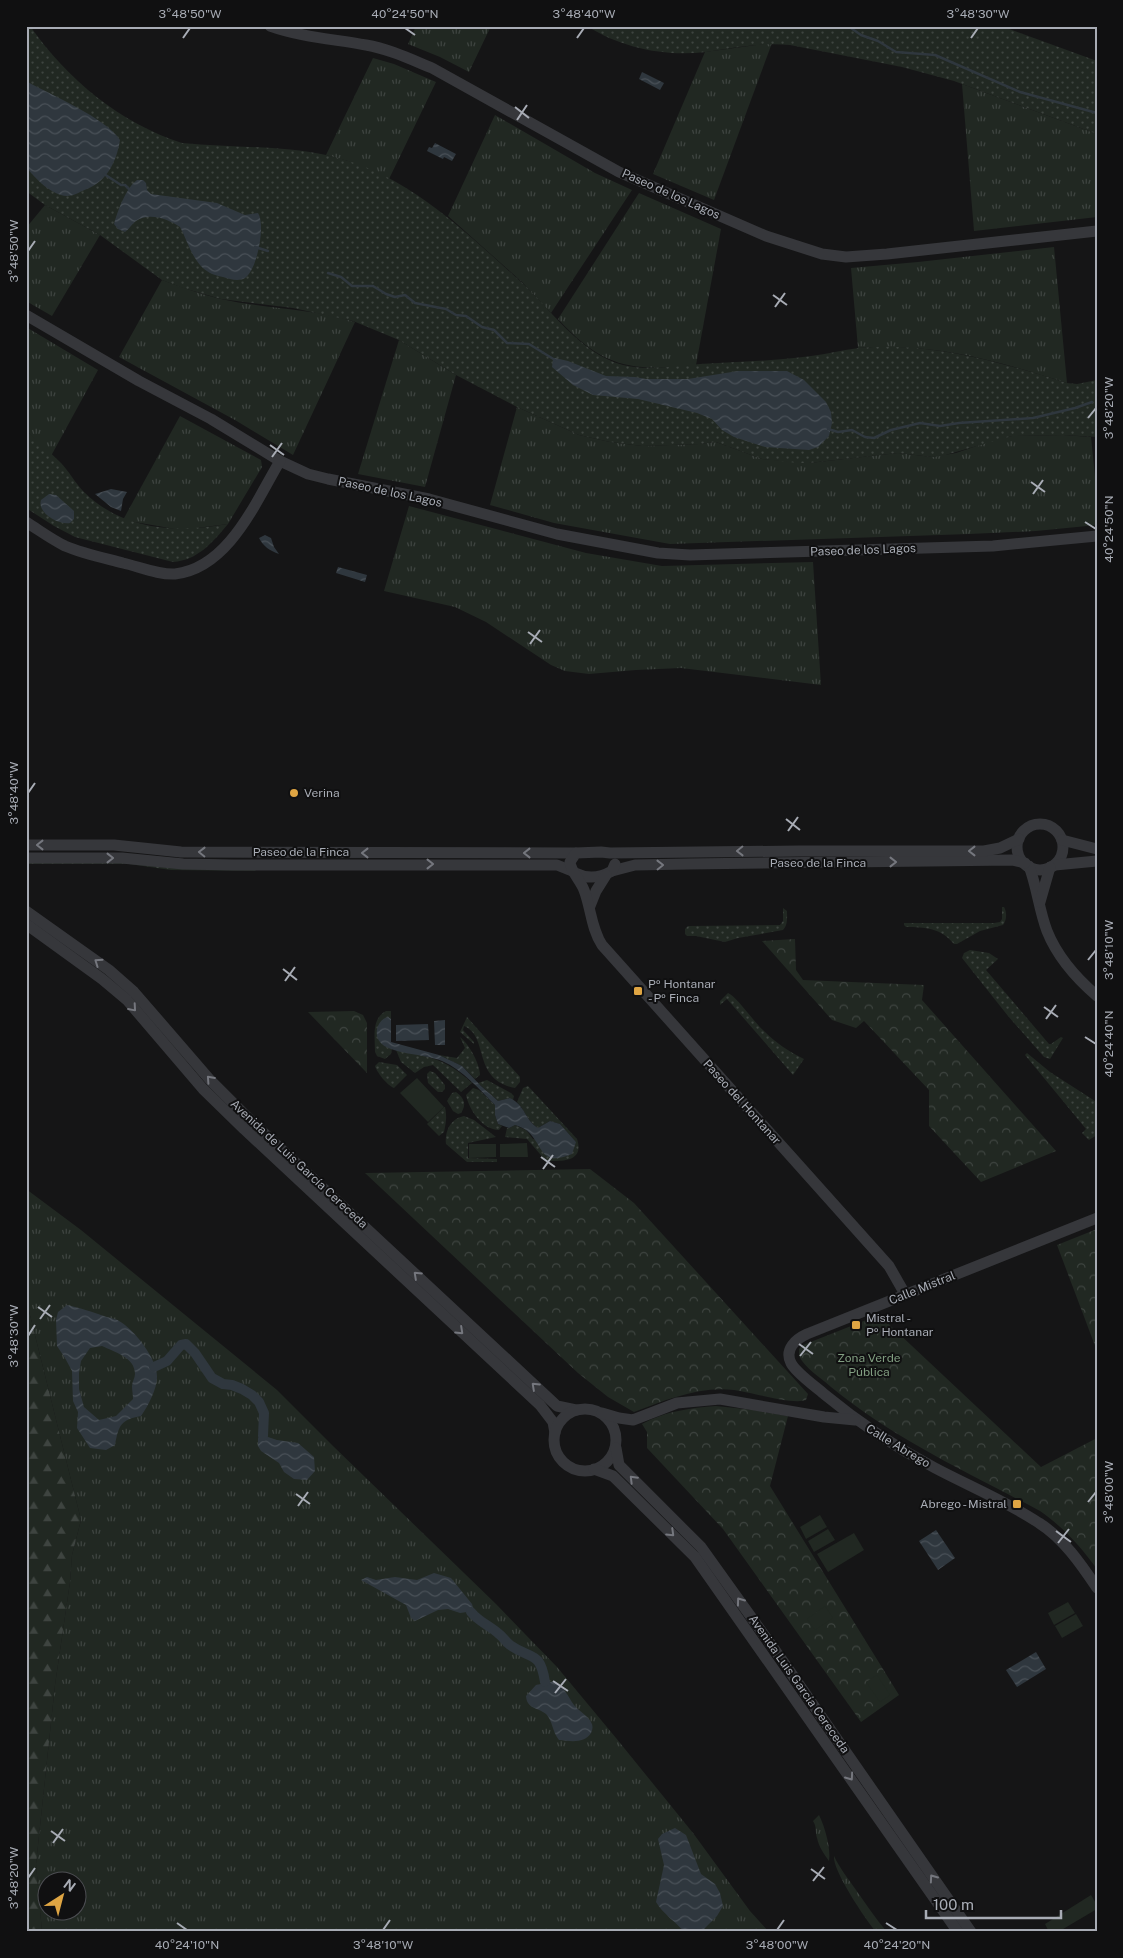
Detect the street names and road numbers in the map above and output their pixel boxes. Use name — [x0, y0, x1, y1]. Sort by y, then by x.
street label: Paseo de los Lagos — [620, 166, 722, 222]
street label: Paseo de los Lagos — [337, 474, 443, 510]
street label: Paseo de los Lagos — [810, 541, 916, 559]
street label: Paseo de la Finca — [253, 845, 349, 859]
street label: Paseo de la Finca — [770, 856, 866, 870]
street label: Paseo del Hontanar — [700, 1057, 784, 1147]
street label: Avenida de Luis García Cereceda — [228, 1097, 370, 1231]
street label: Calle Mistral — [887, 1268, 957, 1308]
street label: Calle Abrego — [863, 1421, 933, 1471]
street label: Avenida Luis García Cereceda — [746, 1612, 852, 1756]

